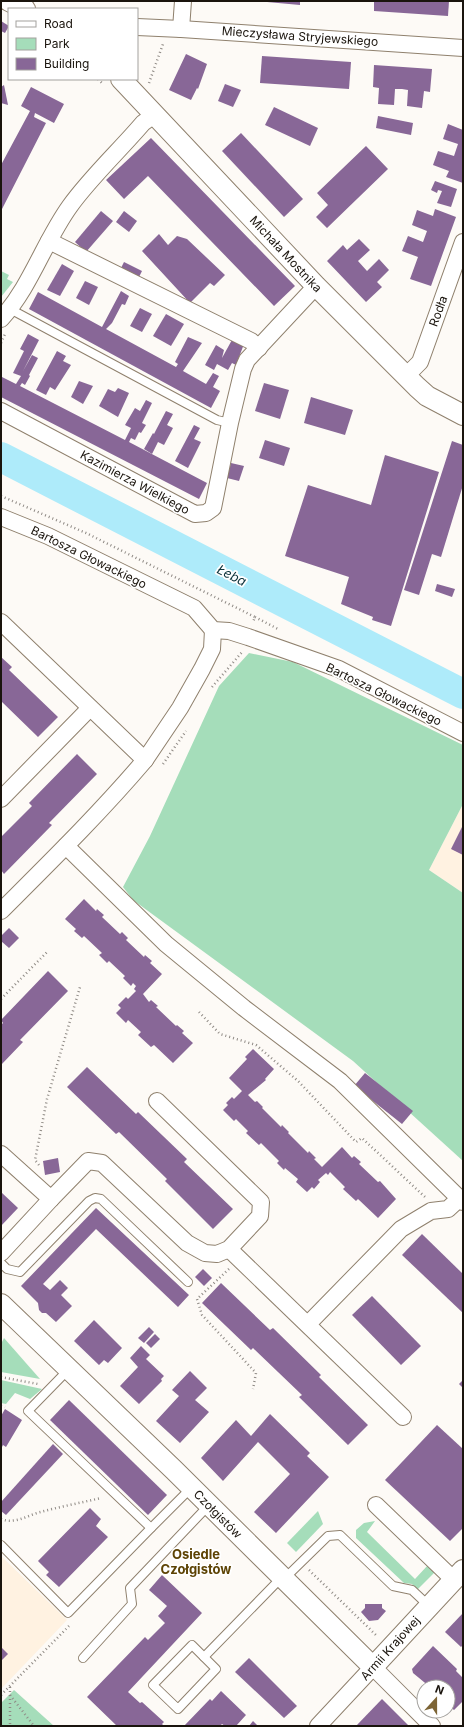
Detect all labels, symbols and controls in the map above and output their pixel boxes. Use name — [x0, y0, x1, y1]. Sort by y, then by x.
legend — [8, 8, 138, 80]
text: Road — [44, 16, 73, 31]
street label: Mieczysława Stryjewskiego — [221, 23, 379, 49]
text: Park — [44, 36, 70, 51]
text: Building — [44, 56, 89, 71]
street label: Michała Mostnika — [247, 213, 325, 295]
street label: Rodła — [426, 294, 450, 328]
street label: Kazimierza Wielkiego — [78, 447, 192, 517]
street label: Bartosza Głowackiego — [29, 522, 149, 592]
water label: Łeba — [215, 561, 249, 589]
street label: Bartosza Głowackiego — [324, 659, 444, 729]
street label: Czołgistów — [191, 1487, 246, 1542]
district label: Osiedle Czołgistów — [161, 1546, 231, 1577]
street label: Armii Krajowej — [357, 1613, 423, 1683]
north arrow — [416, 1679, 456, 1719]
text: N — [433, 1682, 446, 1698]

